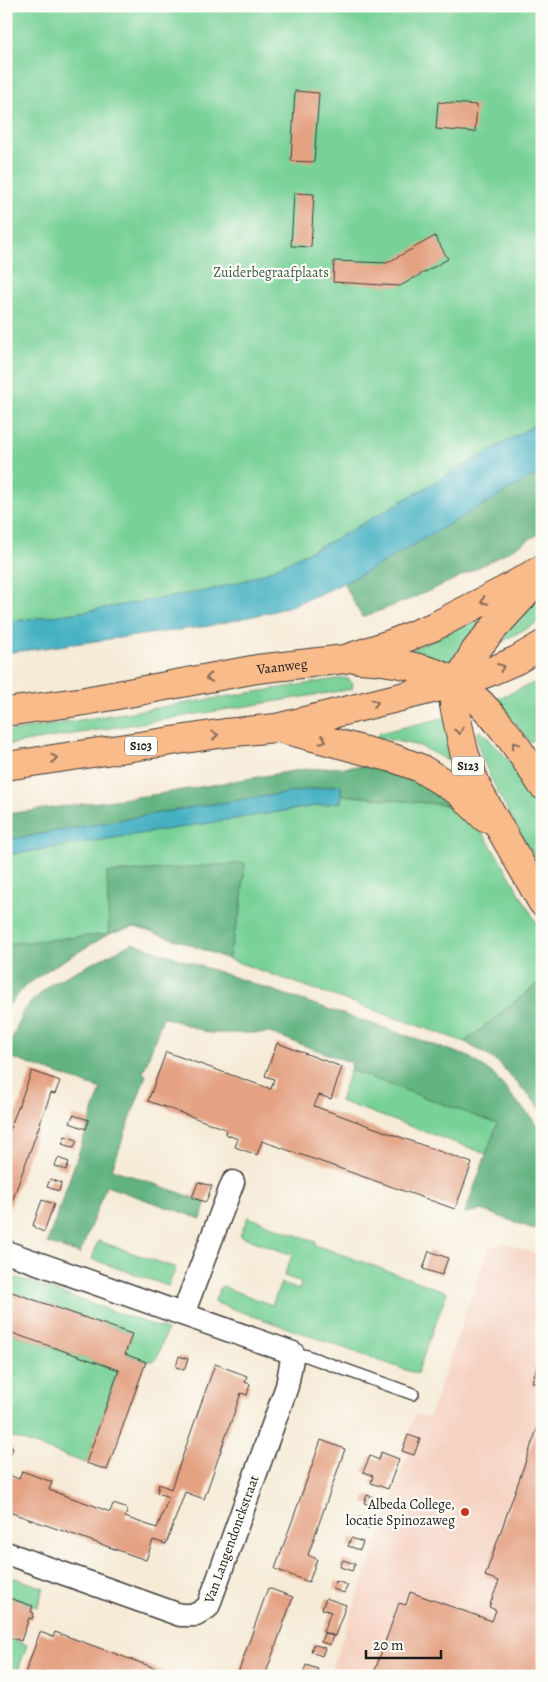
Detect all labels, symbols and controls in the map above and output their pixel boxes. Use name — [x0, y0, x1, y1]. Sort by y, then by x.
park label: Zuiderbegraafplaats — [213, 263, 329, 282]
one-way arrow — [480, 595, 489, 605]
street label: Vaanweg — [255, 654, 308, 679]
one-way arrow — [496, 662, 505, 673]
one-way arrow — [205, 672, 214, 682]
one-way arrow — [370, 699, 378, 709]
one-way arrow — [454, 727, 464, 735]
one-way arrow — [211, 730, 220, 740]
one-way arrow — [319, 734, 328, 745]
road number: S103 — [125, 736, 157, 756]
one-way arrow — [511, 741, 521, 750]
one-way arrow — [50, 754, 59, 764]
road number: S123 — [452, 756, 484, 776]
street label: Van Langendonckstraat — [199, 1472, 264, 1607]
place label: Albeda College, locatie Spinozaweg — [346, 1495, 455, 1530]
marker: Albeda College, locatie Spinozaweg — [459, 1506, 471, 1518]
scale bar — [366, 1627, 440, 1659]
text: 20 m — [373, 1635, 404, 1655]

